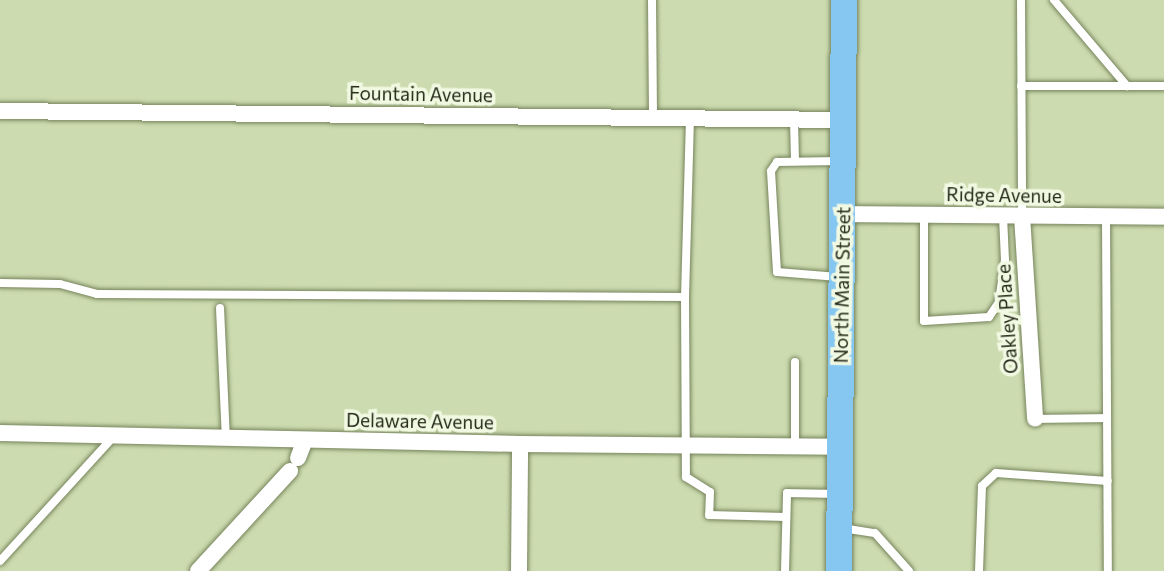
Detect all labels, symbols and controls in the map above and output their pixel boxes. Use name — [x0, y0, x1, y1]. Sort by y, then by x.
street label: Fountain Avenue — [349, 81, 493, 107]
street label: Ridge Avenue — [946, 183, 1062, 207]
street label: North Main Street — [829, 206, 855, 364]
street label: Oakley Place — [992, 263, 1022, 375]
street label: Delaware Avenue — [346, 408, 494, 434]

